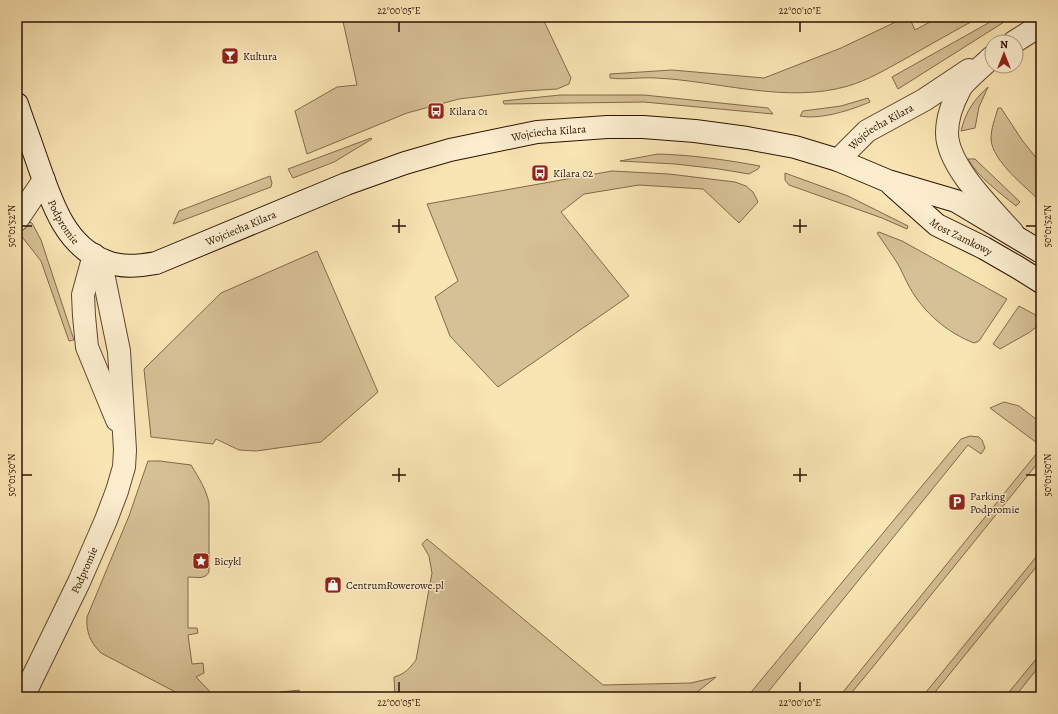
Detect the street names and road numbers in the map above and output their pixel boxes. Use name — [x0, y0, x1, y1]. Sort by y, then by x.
street label: Wojciecha Kilara — [844, 99, 917, 154]
street label: Wojciecha Kilara — [509, 121, 588, 145]
street label: Podpromie — [45, 197, 83, 247]
street label: Wojciecha Kilara — [202, 206, 279, 250]
street label: Most Zamkowy — [926, 214, 995, 259]
street label: Podpromie — [67, 544, 101, 596]

